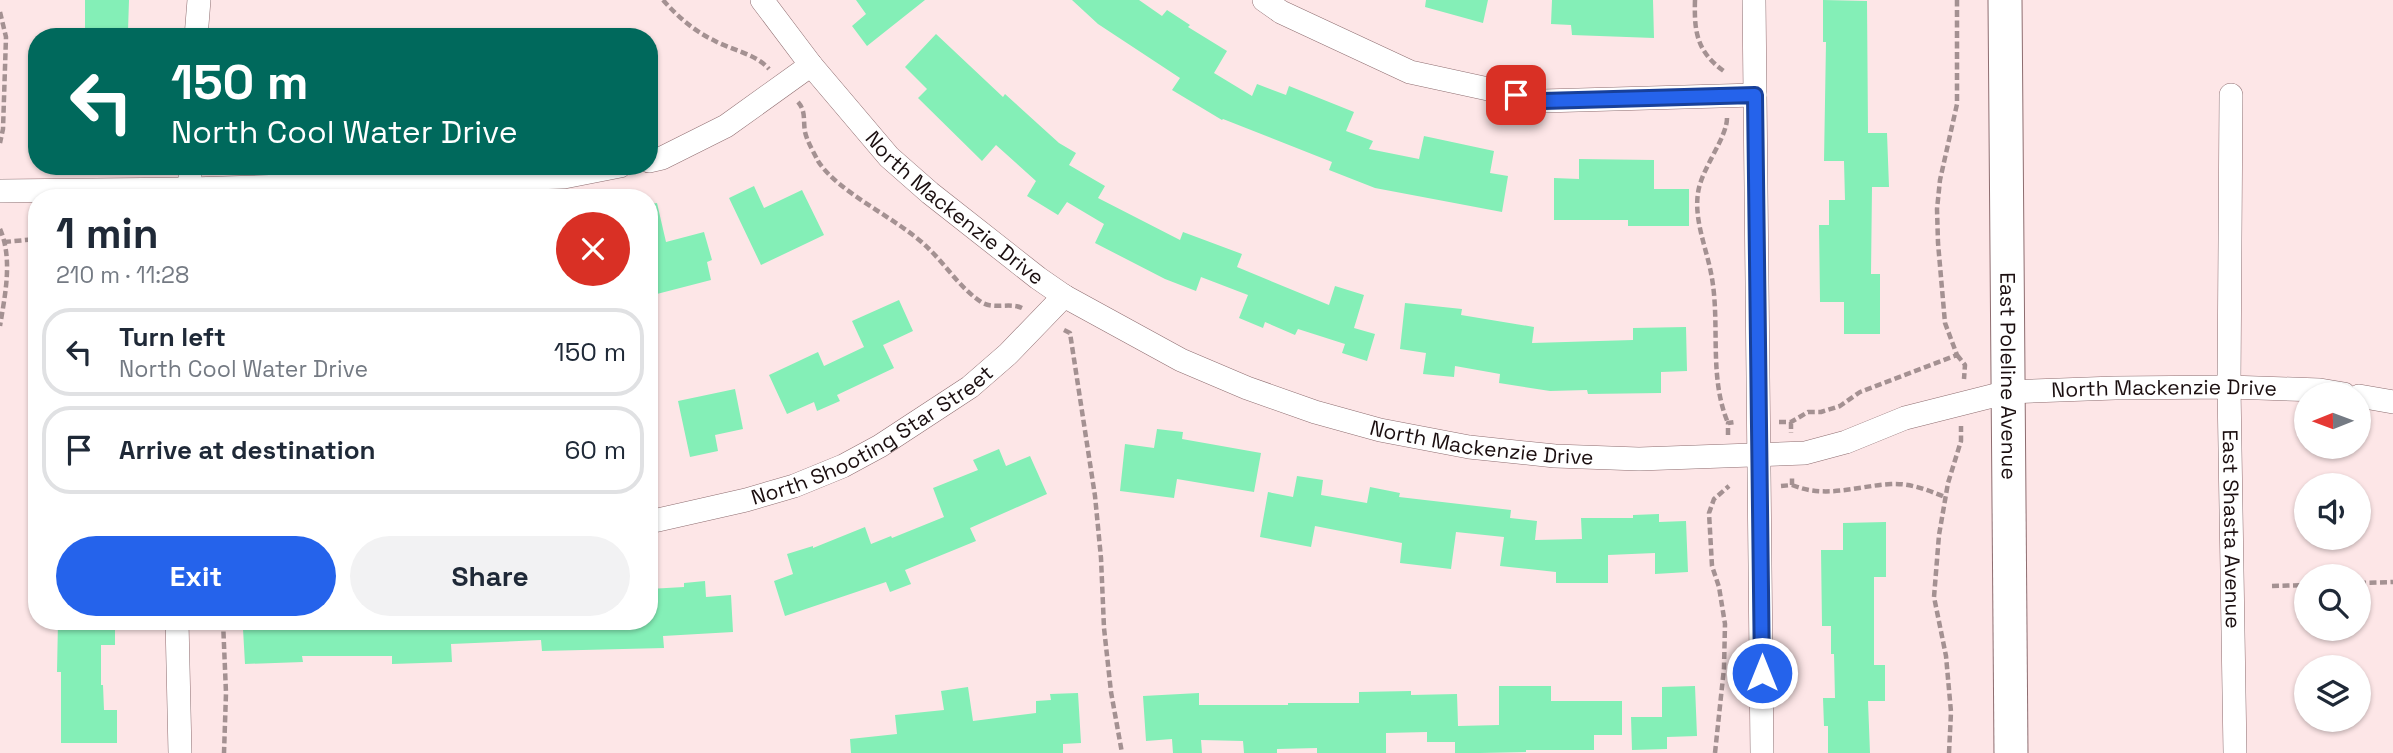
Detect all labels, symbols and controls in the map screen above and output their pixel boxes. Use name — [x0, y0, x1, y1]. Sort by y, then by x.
text: 150 m — [171, 51, 309, 113]
icon: left — [56, 56, 147, 147]
pin — [1486, 65, 1546, 125]
icon: arrive — [1497, 76, 1535, 114]
text: North Cool Water Drive — [171, 112, 518, 152]
street label: North Mackenzie Drive — [860, 125, 1050, 291]
text: 1 min — [56, 207, 159, 260]
button: close — [556, 212, 630, 286]
text: 210 m · 11:28 — [56, 260, 189, 290]
street label: East Poleline Avenue — [1994, 272, 2023, 480]
text: Turn left — [119, 320, 226, 354]
icon: left — [60, 333, 98, 371]
text: 150 m — [554, 335, 626, 369]
text: North Cool Water Drive — [119, 354, 368, 384]
street label: North Shooting Star Street — [748, 359, 998, 511]
street label: North Mackenzie Drive — [2051, 373, 2277, 403]
north arrow — [2294, 382, 2371, 458]
map controls — [2294, 382, 2371, 732]
street label: North Mackenzie Drive — [1367, 414, 1594, 470]
street label: East Shasta Avenue — [2217, 429, 2247, 629]
icon: arrive — [60, 431, 98, 469]
text: Arrive at destination — [119, 433, 376, 467]
text: 60 m — [564, 433, 626, 467]
button: sound — [2294, 473, 2371, 550]
button: Exit — [56, 536, 336, 616]
button: Share — [350, 536, 630, 616]
button: search — [2294, 564, 2371, 641]
position arrow — [1725, 636, 1799, 710]
button: layers — [2294, 655, 2371, 732]

